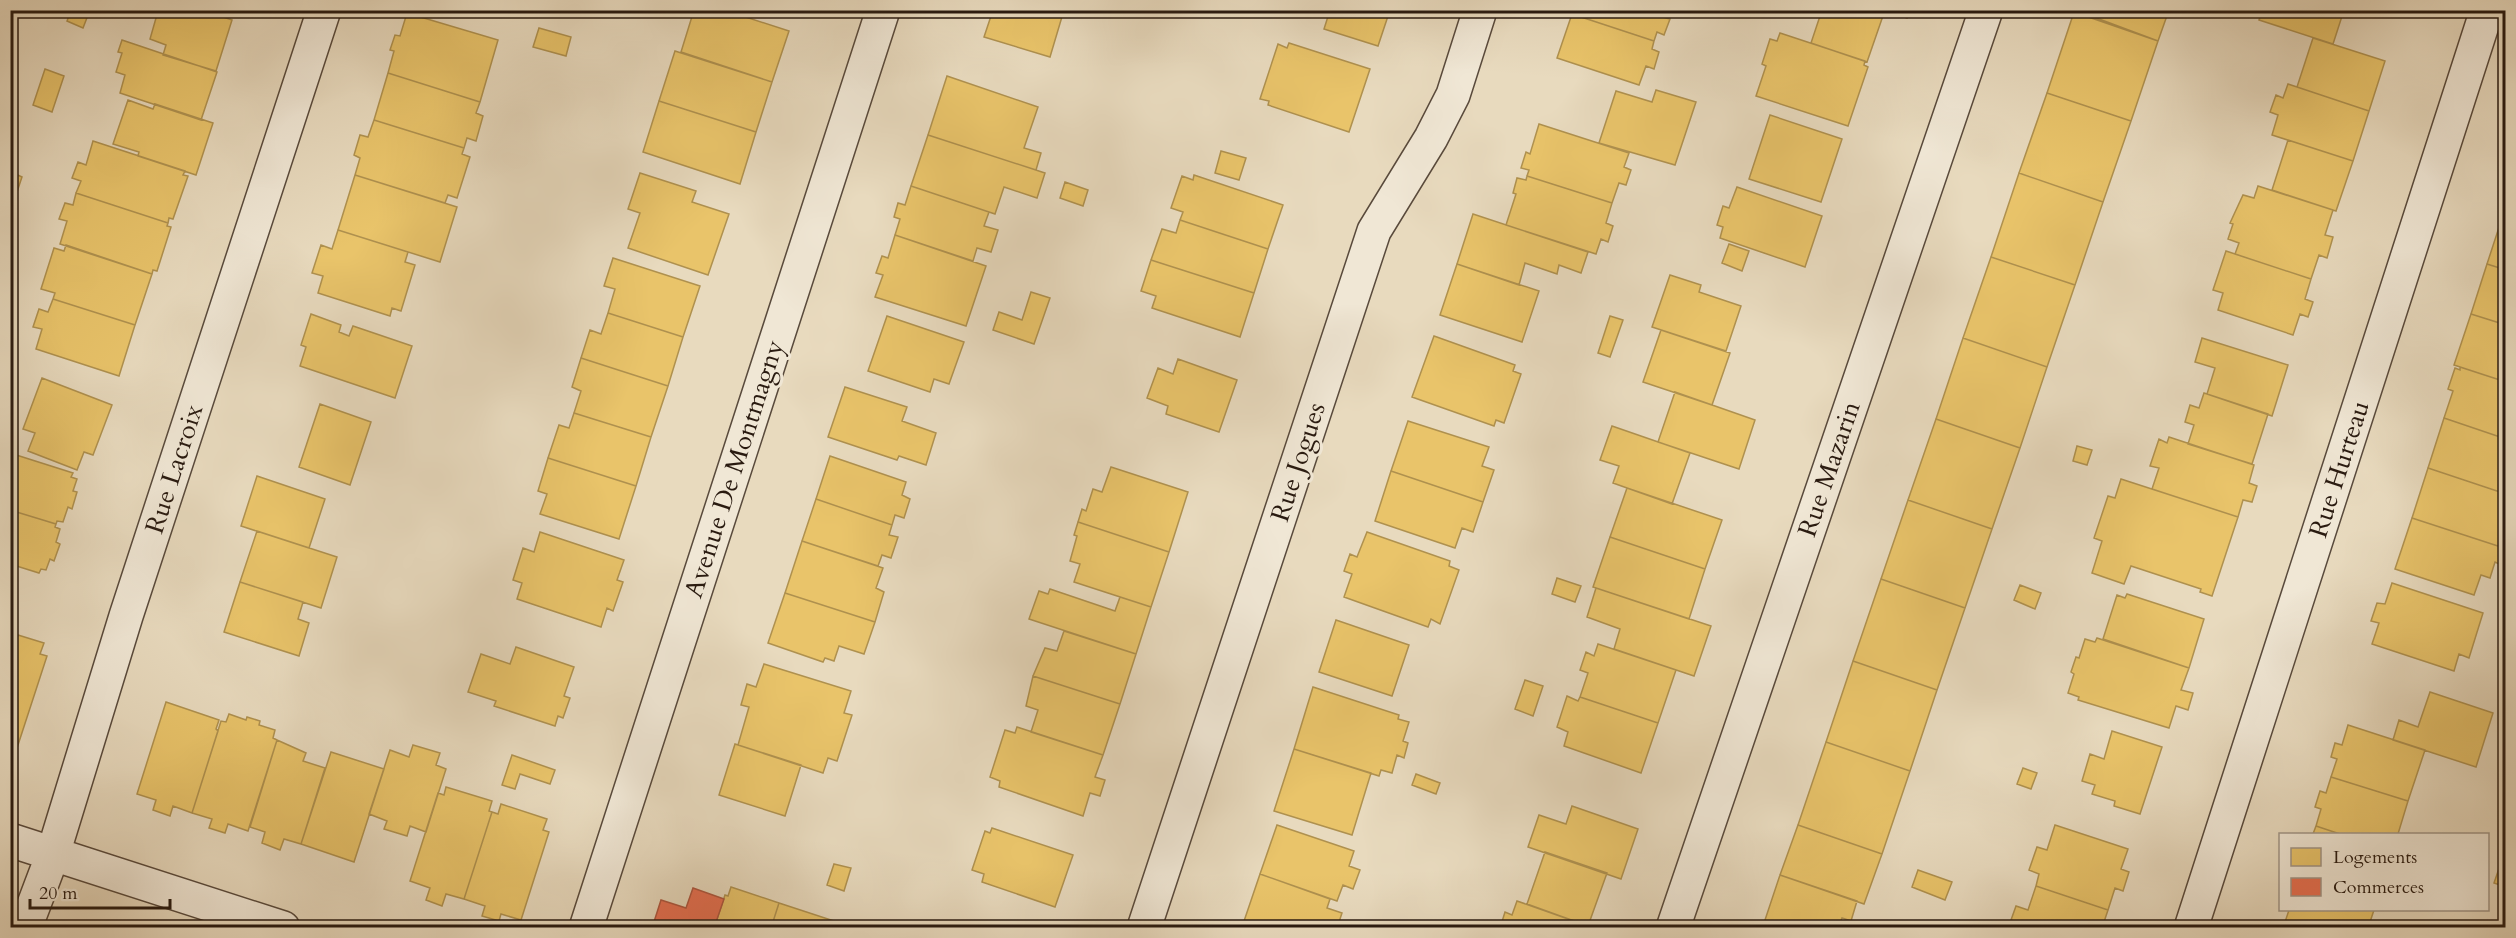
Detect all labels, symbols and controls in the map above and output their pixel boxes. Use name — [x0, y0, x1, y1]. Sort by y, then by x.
street label: Avenue De Montmagny — [676, 335, 792, 602]
street label: Rue Mazarin — [1789, 396, 1869, 541]
street label: Rue Hurteau — [2300, 396, 2378, 542]
street label: Rue Jogues — [1262, 398, 1334, 526]
street label: Rue Lacroix — [137, 400, 211, 538]
legend — [2279, 833, 2489, 911]
text: Logements — [2333, 845, 2417, 870]
scale bar — [30, 872, 170, 910]
text: Commerces — [2333, 875, 2424, 900]
text: 20 m — [39, 881, 78, 906]

